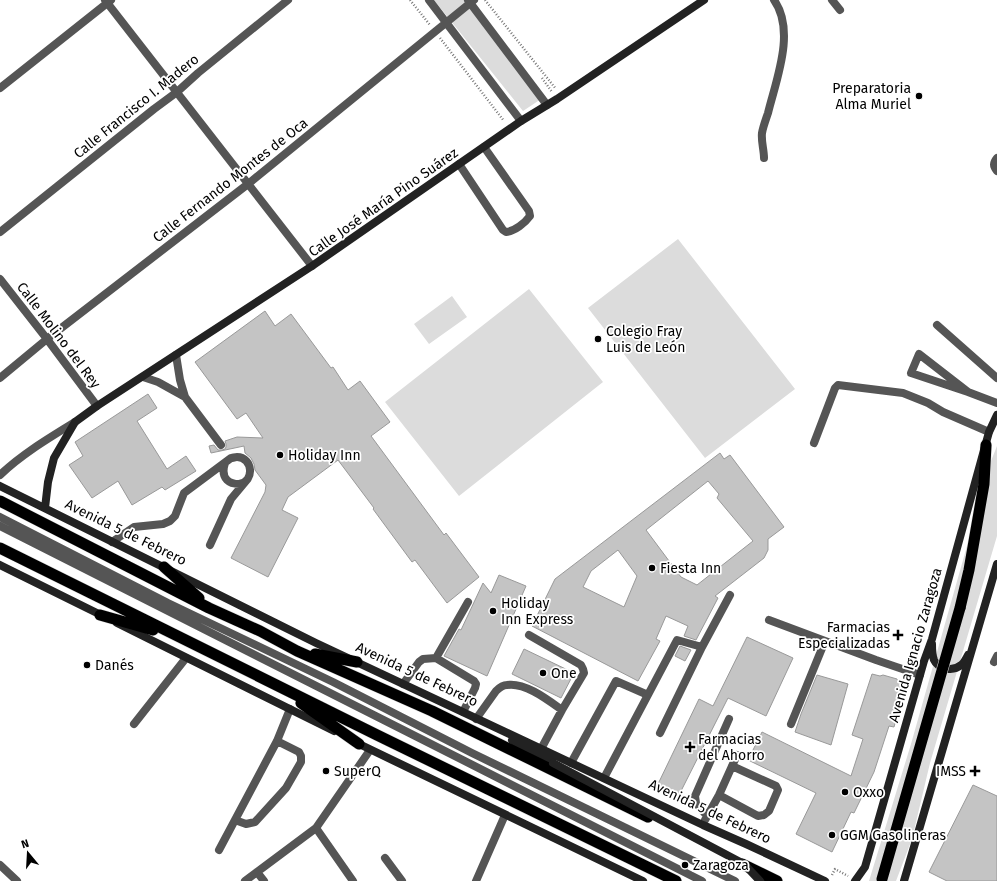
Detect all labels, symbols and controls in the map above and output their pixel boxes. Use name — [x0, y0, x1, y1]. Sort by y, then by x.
street label: Calle Francisco I. Madero — [70, 51, 202, 162]
place label: Preparatoria Alma Muriel — [832, 80, 911, 113]
marker: Preparatoria Alma Muriel — [914, 91, 924, 101]
street label: Calle Fernando Montes de Oca — [149, 115, 311, 246]
street label: Calle José María Pino Suárez — [305, 144, 461, 261]
street label: Calle Molino del Rey — [13, 279, 104, 392]
place label: Colegio Fray Luis de León — [606, 323, 685, 356]
marker: Colegio Fray Luis de León — [593, 334, 603, 344]
place label: Holiday Inn — [288, 447, 361, 464]
marker: Holiday Inn — [275, 450, 285, 460]
street label: Avenida 5 de Febrero — [62, 496, 189, 569]
place label: Fiesta Inn — [660, 560, 721, 577]
marker: Fiesta Inn — [647, 563, 657, 573]
street label: Avenida Ignacio Zaragoza — [885, 566, 946, 724]
place label: Holiday Inn Express — [501, 595, 574, 628]
marker: Holiday Inn Express — [488, 606, 498, 616]
place label: Farmacias Especializadas — [798, 619, 890, 652]
marker: Farmacias Especializadas — [893, 630, 903, 640]
street label: Avenida 5 de Febrero — [353, 639, 481, 710]
place label: Danés — [95, 657, 134, 674]
marker: Danés — [82, 660, 92, 670]
place label: One — [551, 665, 577, 682]
marker: One — [538, 668, 548, 678]
place label: Farmacias del Ahorro — [698, 731, 765, 764]
marker: Farmacias del Ahorro — [685, 742, 695, 752]
place label: SuperQ — [334, 763, 381, 780]
place label: IMSS — [936, 763, 966, 780]
marker: IMSS — [969, 765, 981, 777]
marker: SuperQ — [321, 766, 331, 776]
street label: Avenida 5 de Febrero — [646, 776, 774, 847]
place label: Oxxo — [853, 784, 884, 801]
marker: Oxxo — [840, 787, 850, 797]
place label: GGM Gasolineras — [840, 827, 947, 844]
marker: GGM Gasolineras — [827, 830, 837, 840]
north arrow — [8, 833, 48, 873]
text: N — [20, 837, 31, 851]
place label: Zaragoza — [693, 857, 749, 874]
marker: Zaragoza — [680, 860, 690, 870]

